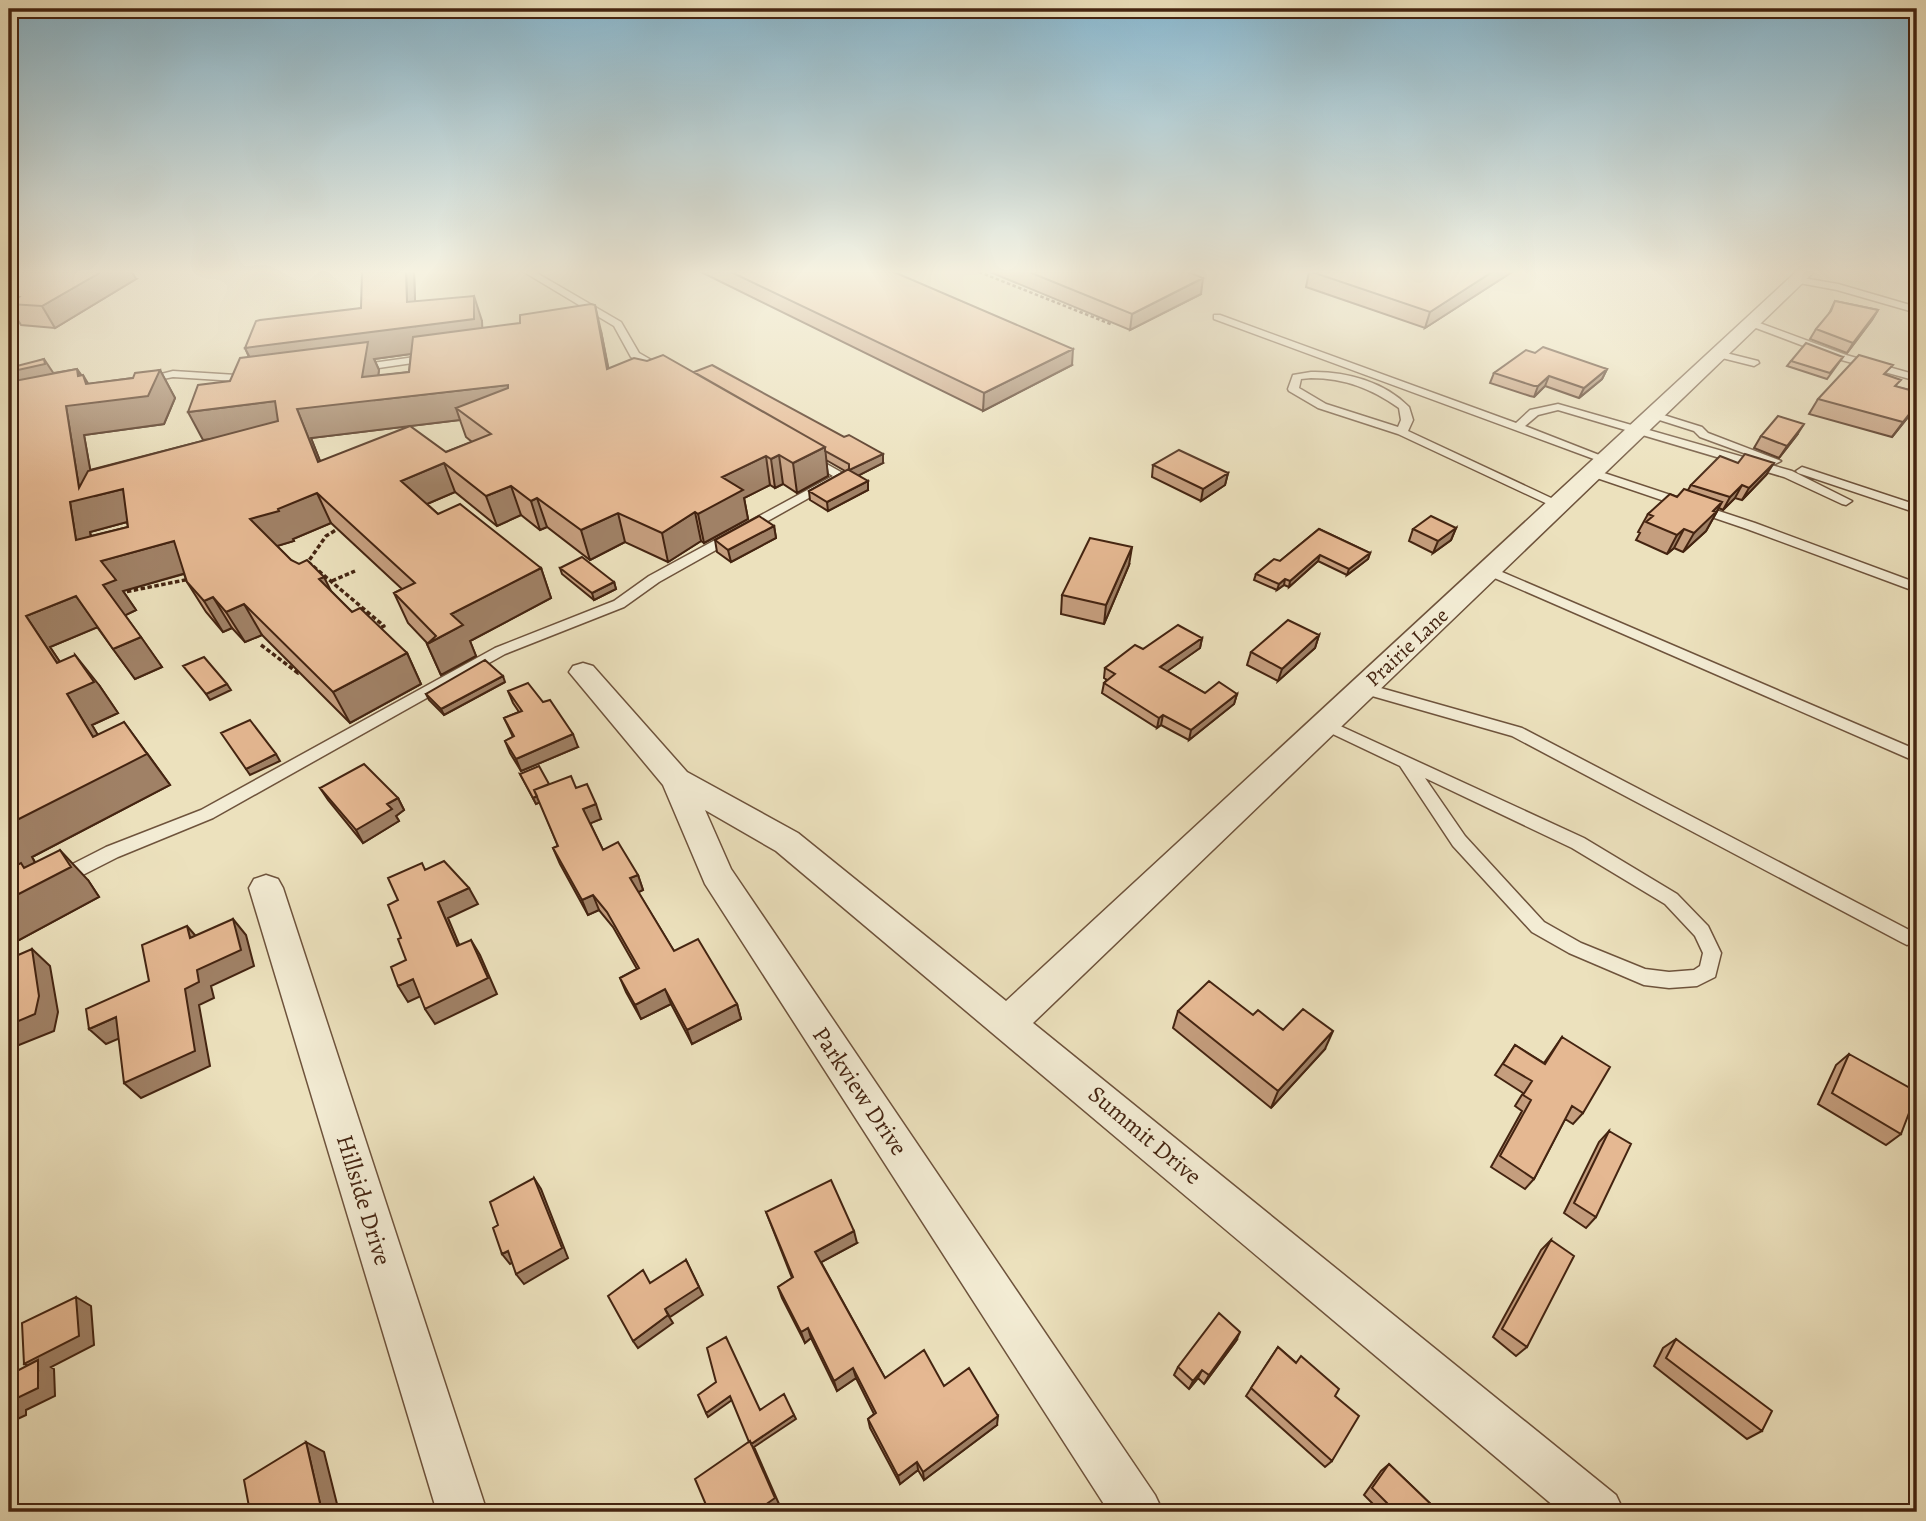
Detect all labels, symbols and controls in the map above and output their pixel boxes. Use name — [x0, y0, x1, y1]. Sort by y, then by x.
street label: Prairie Lane — [1359, 601, 1455, 693]
street label: Parkview Drive — [805, 1020, 915, 1162]
street label: Summit Drive — [1081, 1078, 1209, 1192]
street label: Hillside Drive — [329, 1131, 399, 1269]

